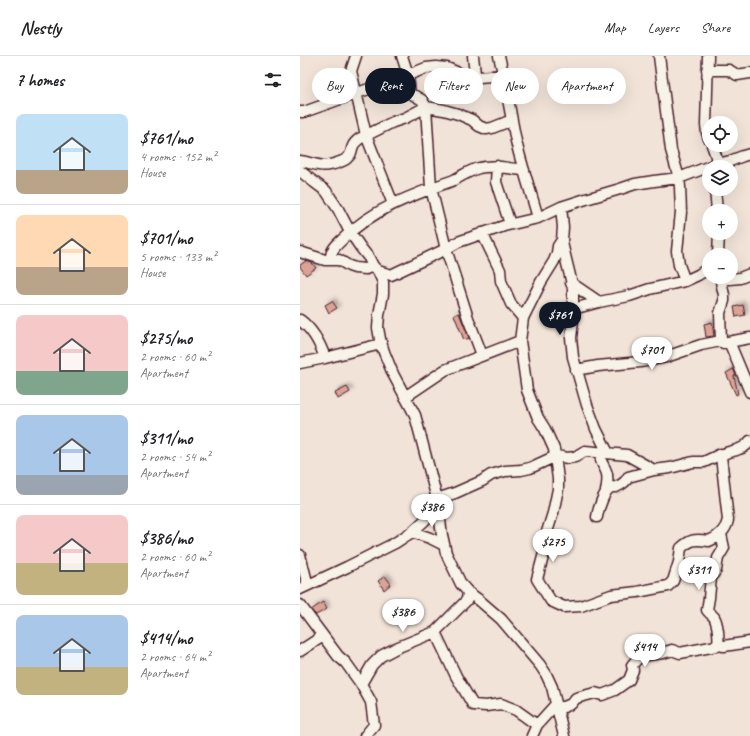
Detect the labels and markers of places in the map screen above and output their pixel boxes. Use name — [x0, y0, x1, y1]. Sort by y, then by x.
pin: $761 — [536, 302, 584, 336]
pin: $701 — [628, 337, 676, 371]
pin: $386 — [408, 494, 456, 528]
pin: $275 — [529, 529, 577, 563]
pin: $311 — [675, 557, 723, 591]
pin: $386 — [379, 599, 427, 633]
pin: $414 — [621, 634, 669, 668]

